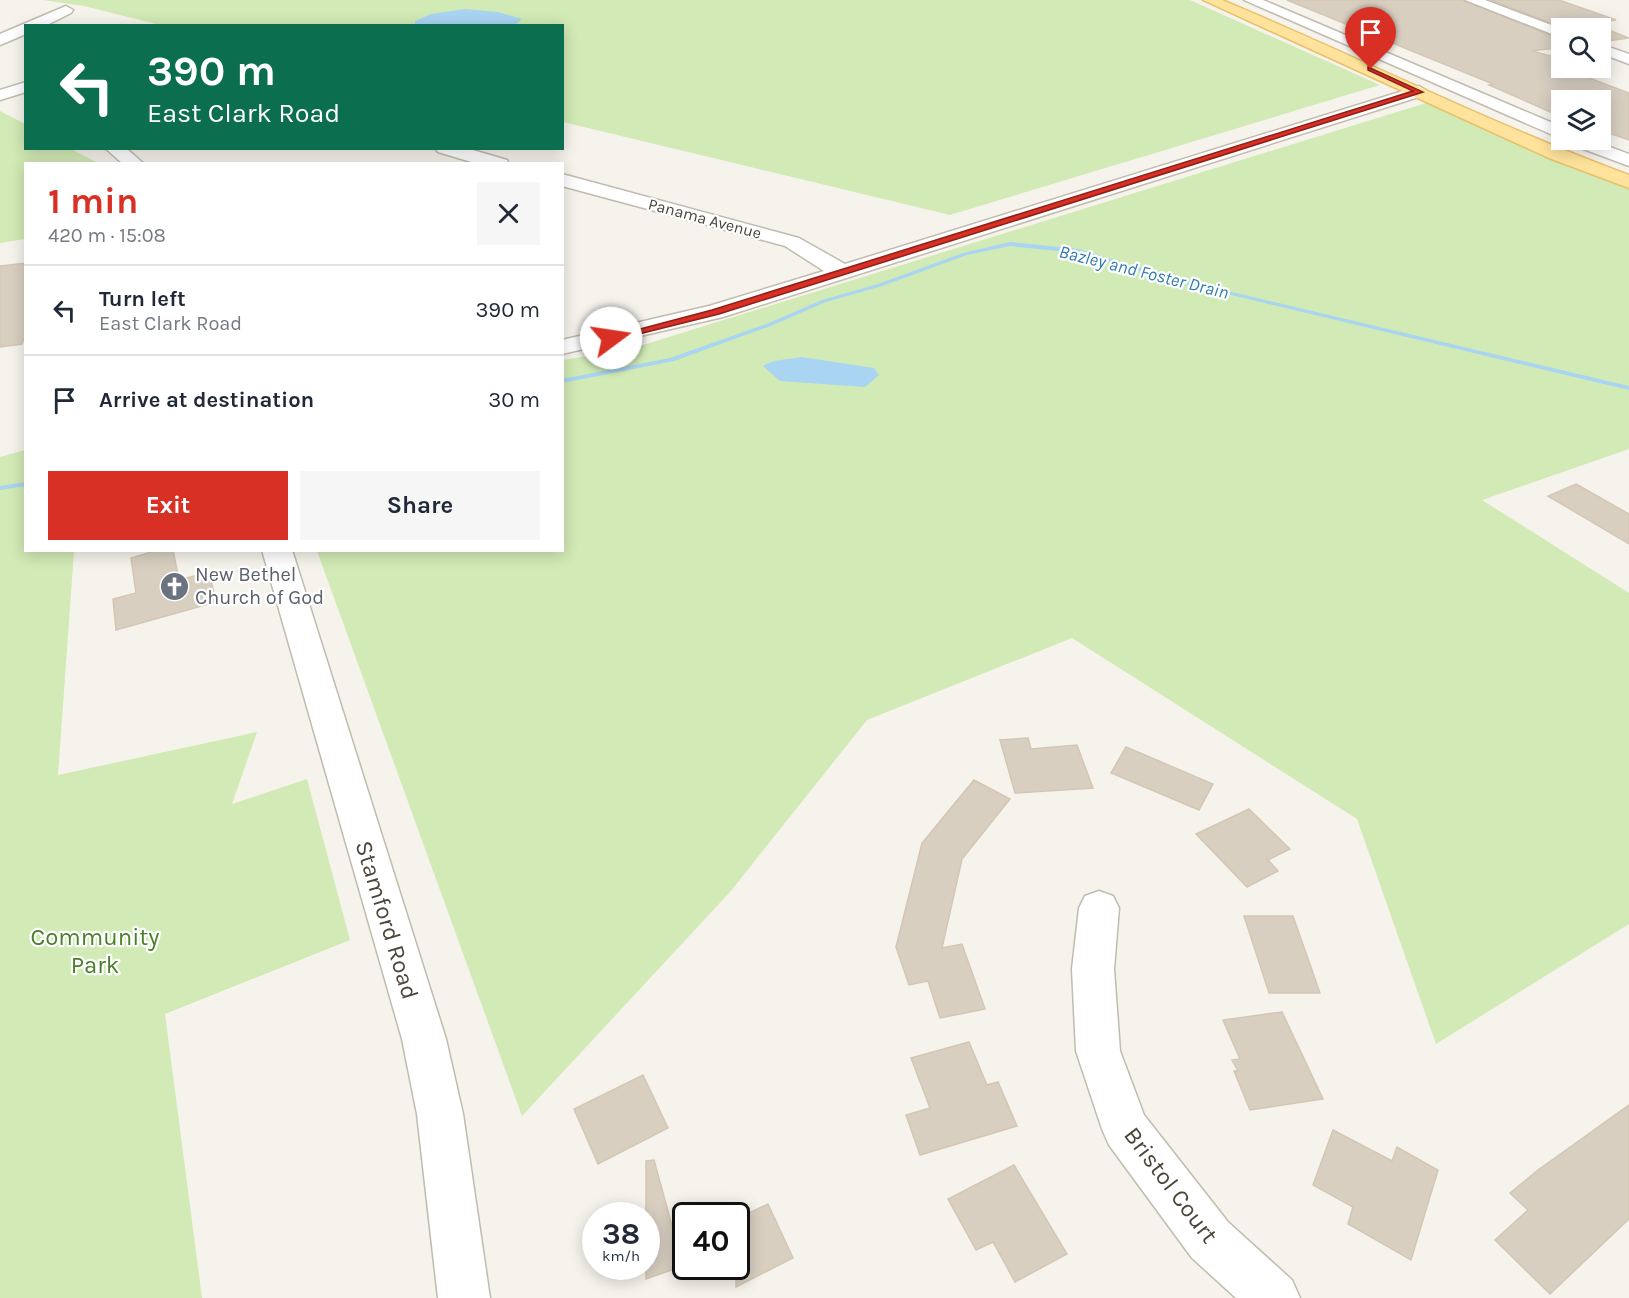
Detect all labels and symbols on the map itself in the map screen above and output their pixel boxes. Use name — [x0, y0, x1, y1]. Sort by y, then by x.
pin — [1345, 7, 1396, 69]
street label: Panama Avenue — [646, 194, 764, 243]
water label: Bazley and Foster Drain — [1057, 240, 1231, 304]
position arrow — [579, 306, 643, 370]
place label: New Bethel Church of God — [195, 563, 324, 609]
church icon: New Bethel Church of God — [158, 570, 190, 602]
street label: Stamford Road — [350, 837, 424, 1003]
park label: Community Park — [30, 923, 160, 979]
street label: Bristol Court — [1118, 1121, 1224, 1249]
speed limit sign: 40 — [672, 1202, 750, 1280]

